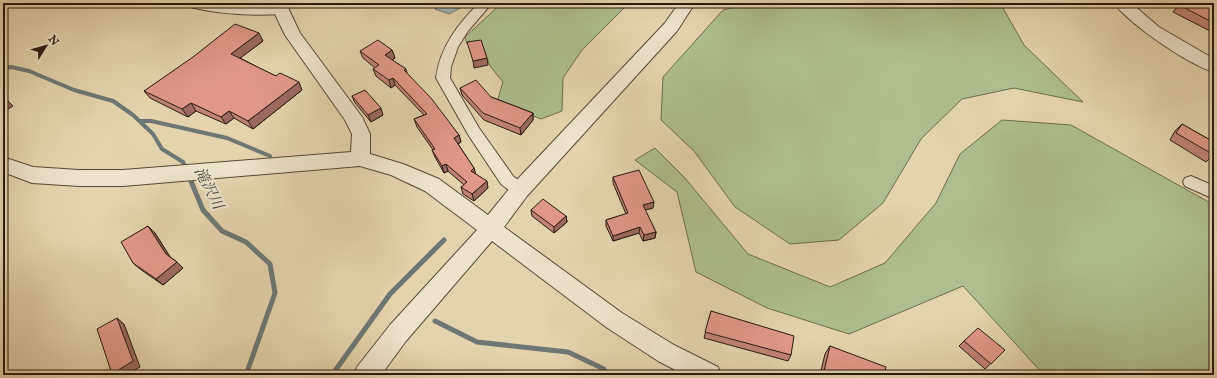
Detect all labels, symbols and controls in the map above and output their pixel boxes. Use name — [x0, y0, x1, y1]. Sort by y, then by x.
north arrow — [26, 26, 66, 66]
text: N — [46, 33, 62, 48]
water label: 滝沢川 — [191, 164, 228, 214]

